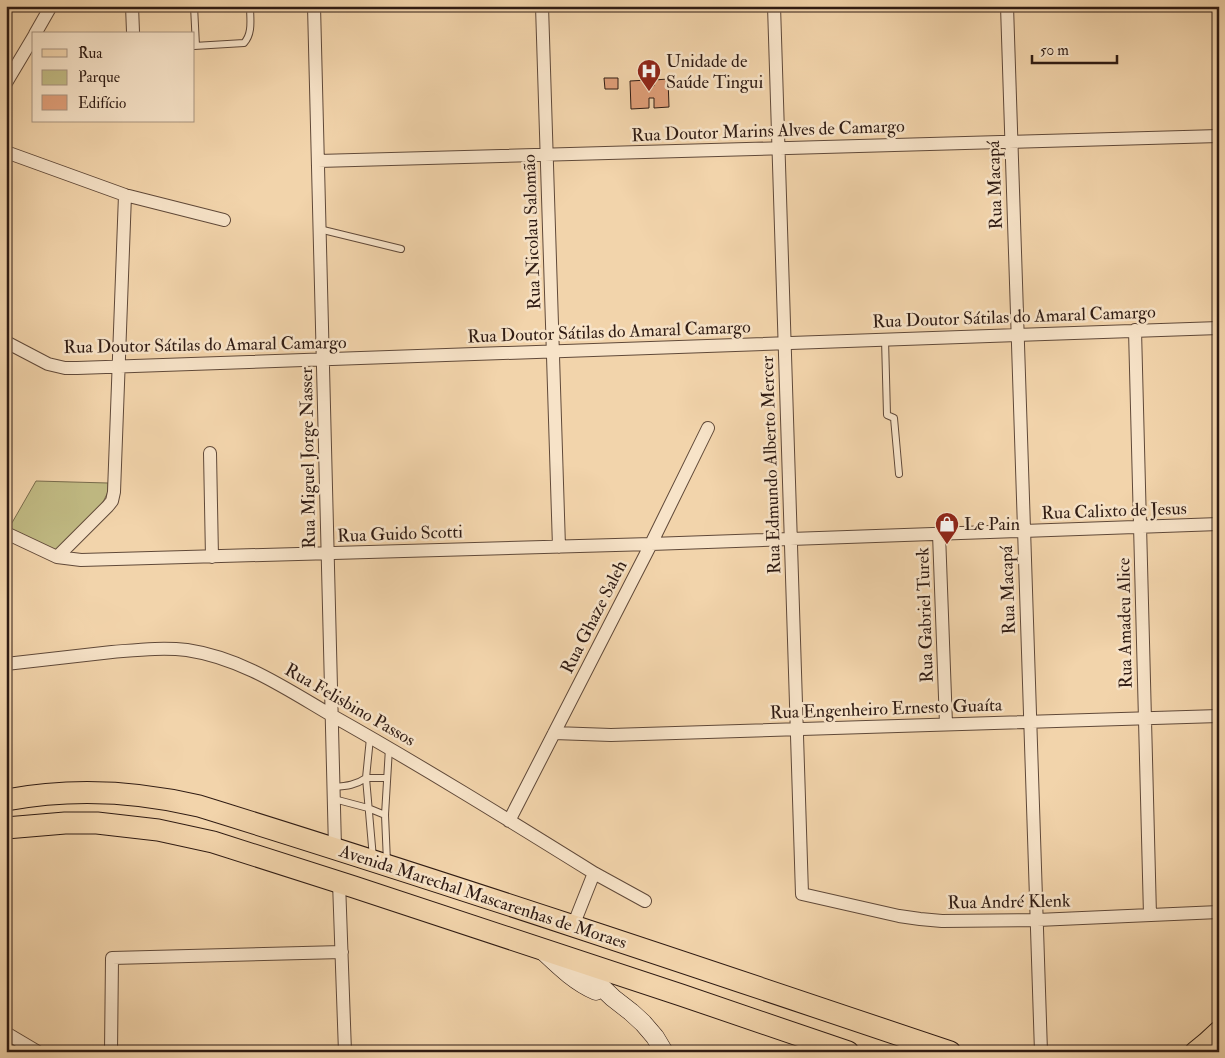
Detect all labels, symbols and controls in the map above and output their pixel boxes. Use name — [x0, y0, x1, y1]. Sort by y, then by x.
legend — [32, 32, 195, 122]
scale bar — [1032, 32, 1118, 64]
text: 50 m — [1040, 41, 1069, 60]
text: Rua — [78, 44, 103, 63]
place label: Unidade de Saúde Tingui — [666, 50, 763, 94]
hospital icon: Unidade de Saúde Tingui — [636, 58, 662, 92]
text: Parque — [78, 68, 120, 87]
text: Edifício — [78, 94, 126, 113]
street label: Rua Doutor Marins Alves de Camargo — [631, 115, 905, 147]
street label: Rua Macapá — [982, 139, 1008, 230]
street label: Rua Nicolau Salomão — [518, 154, 546, 310]
street label: Rua Doutor Sátilas do Amaral Camargo — [872, 301, 1156, 333]
street label: Rua Doutor Sátilas do Amaral Camargo — [467, 316, 751, 348]
street label: Rua Doutor Sátilas do Amaral Camargo — [63, 331, 347, 359]
street label: Rua Edmundo Alberto Mercer — [756, 355, 786, 575]
street label: Rua Miguel Jorge Nasser — [295, 367, 321, 549]
street label: Rua Calixto de Jesus — [1041, 497, 1187, 525]
shop icon: Le Pain — [934, 511, 960, 545]
place label: Le Pain — [964, 513, 1020, 536]
street label: Rua Guido Scotti — [337, 520, 464, 548]
street label: Rua Macapá — [995, 544, 1021, 635]
street label: Rua Gabriel Turek — [911, 547, 939, 683]
street label: Rua Ghaze Saleh — [556, 556, 633, 678]
street label: Rua Amadeu Alice — [1112, 557, 1138, 689]
street label: Rua Felisbino Passos — [281, 658, 419, 752]
street label: Rua Engenheiro Ernesto Guaíta — [769, 693, 1003, 725]
street label: Avenida Marechal Mascarenhas de Moraes — [335, 839, 630, 954]
street label: Rua André Klenk — [947, 889, 1071, 915]

